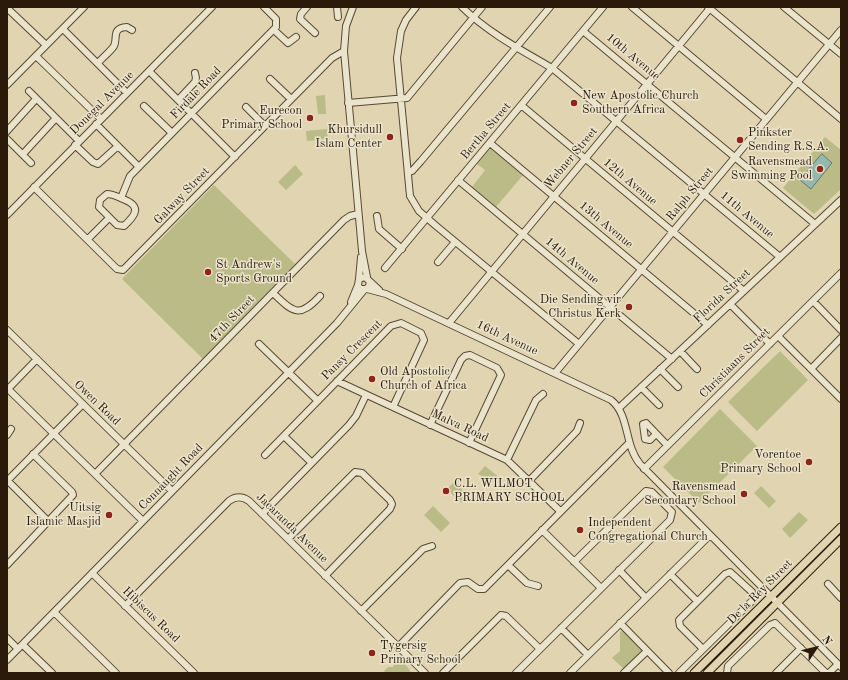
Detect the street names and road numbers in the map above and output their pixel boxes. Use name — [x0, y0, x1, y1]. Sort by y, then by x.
street label: 10th Avenue — [603, 30, 663, 84]
street label: Firdale Road — [167, 64, 225, 122]
street label: Donegal Avenue — [67, 68, 137, 138]
street label: Bertha Street — [458, 99, 514, 163]
street label: Webner Street — [541, 124, 601, 192]
street label: 12th Avenue — [600, 155, 660, 209]
street label: Galway Street — [151, 164, 213, 228]
street label: Ralph Street — [663, 164, 717, 224]
street label: 11th Avenue — [717, 188, 777, 242]
street label: 13th Avenue — [576, 198, 636, 252]
street label: 14th Avenue — [542, 234, 602, 288]
street label: Florida Street — [690, 266, 754, 326]
street label: 47th Street — [206, 292, 258, 346]
street label: Pansy Crescent — [319, 317, 385, 383]
street label: 16th Avenue — [474, 318, 540, 358]
street label: Christiaans Street — [697, 325, 773, 401]
street label: Owen Road — [71, 377, 123, 429]
street label: Malva Road — [429, 407, 491, 445]
street label: Connaught Road — [136, 441, 206, 513]
street label: Jacaranda Avenue — [253, 490, 331, 566]
street label: De la Rey Street — [724, 556, 796, 628]
street label: Hibiscus Road — [119, 584, 183, 646]

